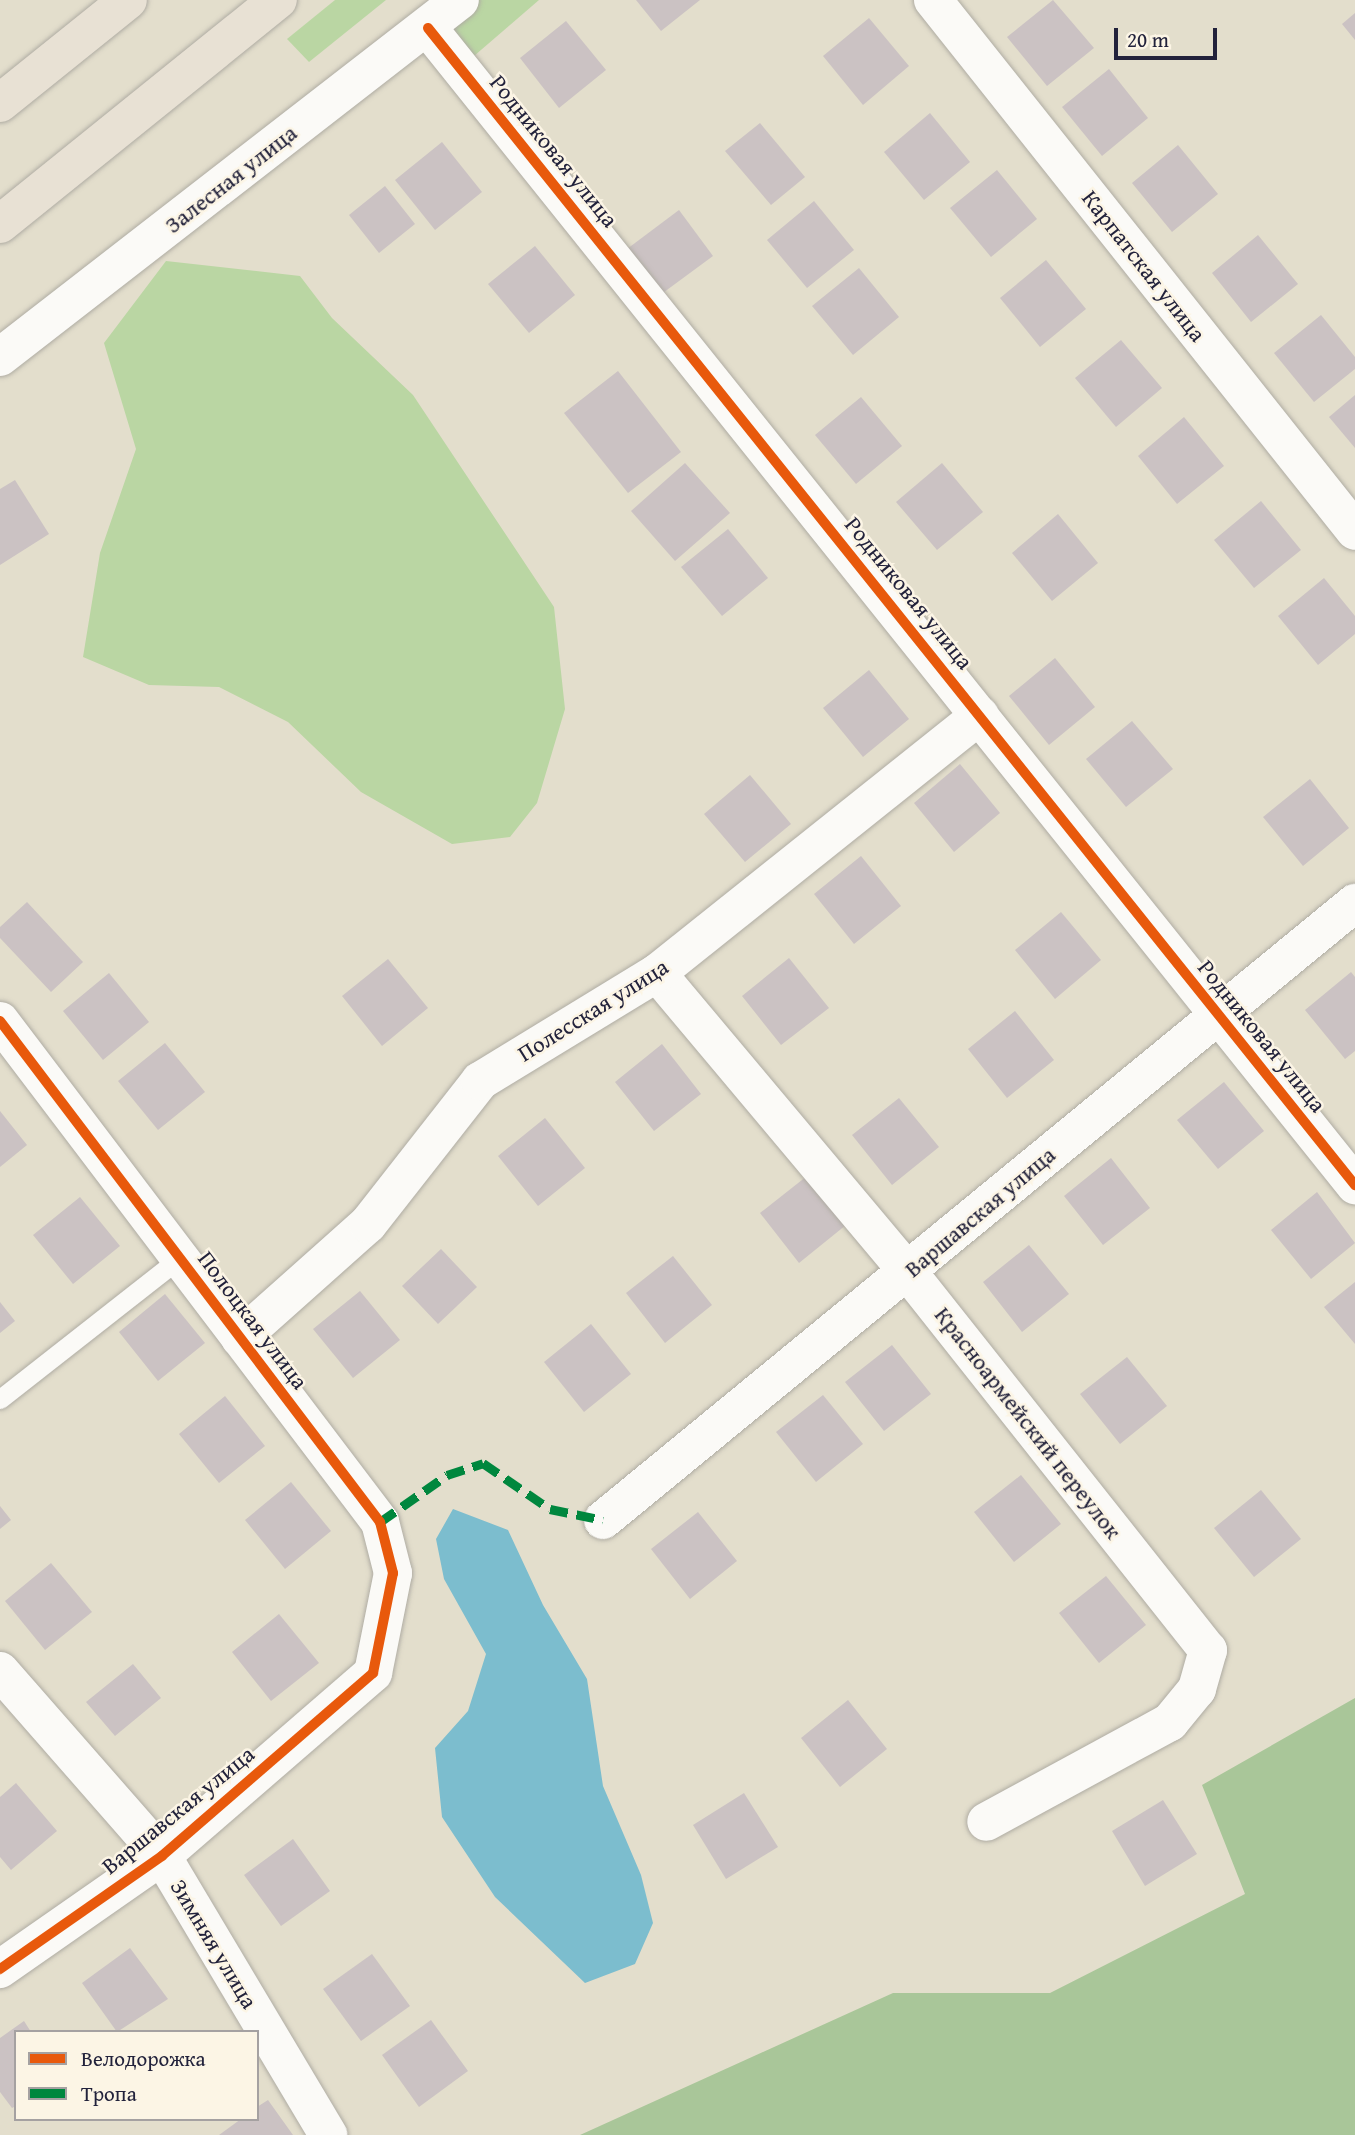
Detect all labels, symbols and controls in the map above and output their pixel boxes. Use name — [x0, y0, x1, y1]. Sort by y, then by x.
scale bar — [1117, 14, 1220, 58]
text: 20 m — [1127, 24, 1169, 55]
street label: Родниковая улица — [484, 69, 624, 233]
street label: Залесная улица — [160, 119, 302, 239]
street label: Карпатская улица — [1076, 185, 1212, 347]
street label: Родниковая улица — [839, 511, 979, 675]
street label: Полесская улица — [513, 953, 673, 1067]
street label: Родниковая улица — [1192, 954, 1332, 1118]
street label: Варшавская улица — [899, 1141, 1061, 1283]
street label: Полоцкая улица — [192, 1245, 314, 1395]
street label: Красноармейский переулок — [929, 1302, 1127, 1544]
street label: Варшавская улица — [96, 1740, 260, 1880]
street label: Зимняя улица — [165, 1874, 263, 2014]
legend — [14, 2030, 259, 2121]
text: Велодорожка — [81, 2043, 206, 2074]
text: Тропа — [81, 2078, 137, 2109]

